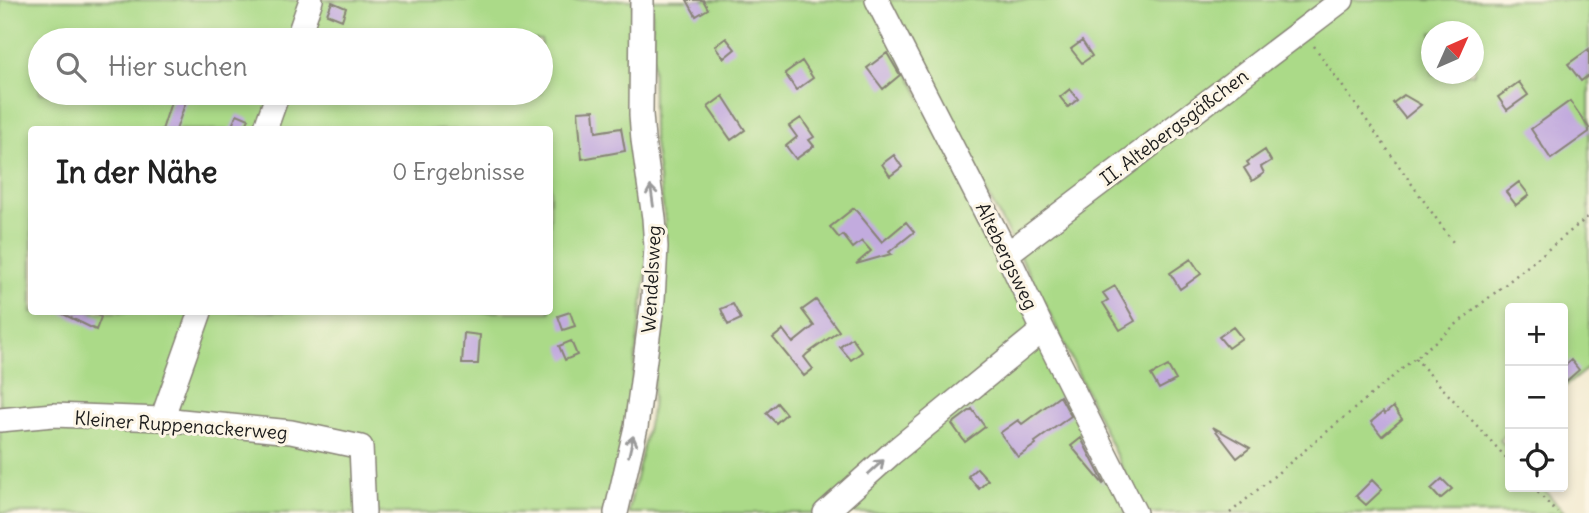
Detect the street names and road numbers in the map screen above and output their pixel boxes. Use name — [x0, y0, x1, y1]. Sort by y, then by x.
street label: II. Altebergsgäßchen — [1095, 64, 1253, 190]
street label: Altebergsweg — [971, 199, 1043, 313]
street label: Wendelsweg — [636, 225, 666, 333]
street label: Kleiner Ruppenackerweg — [74, 406, 288, 444]

